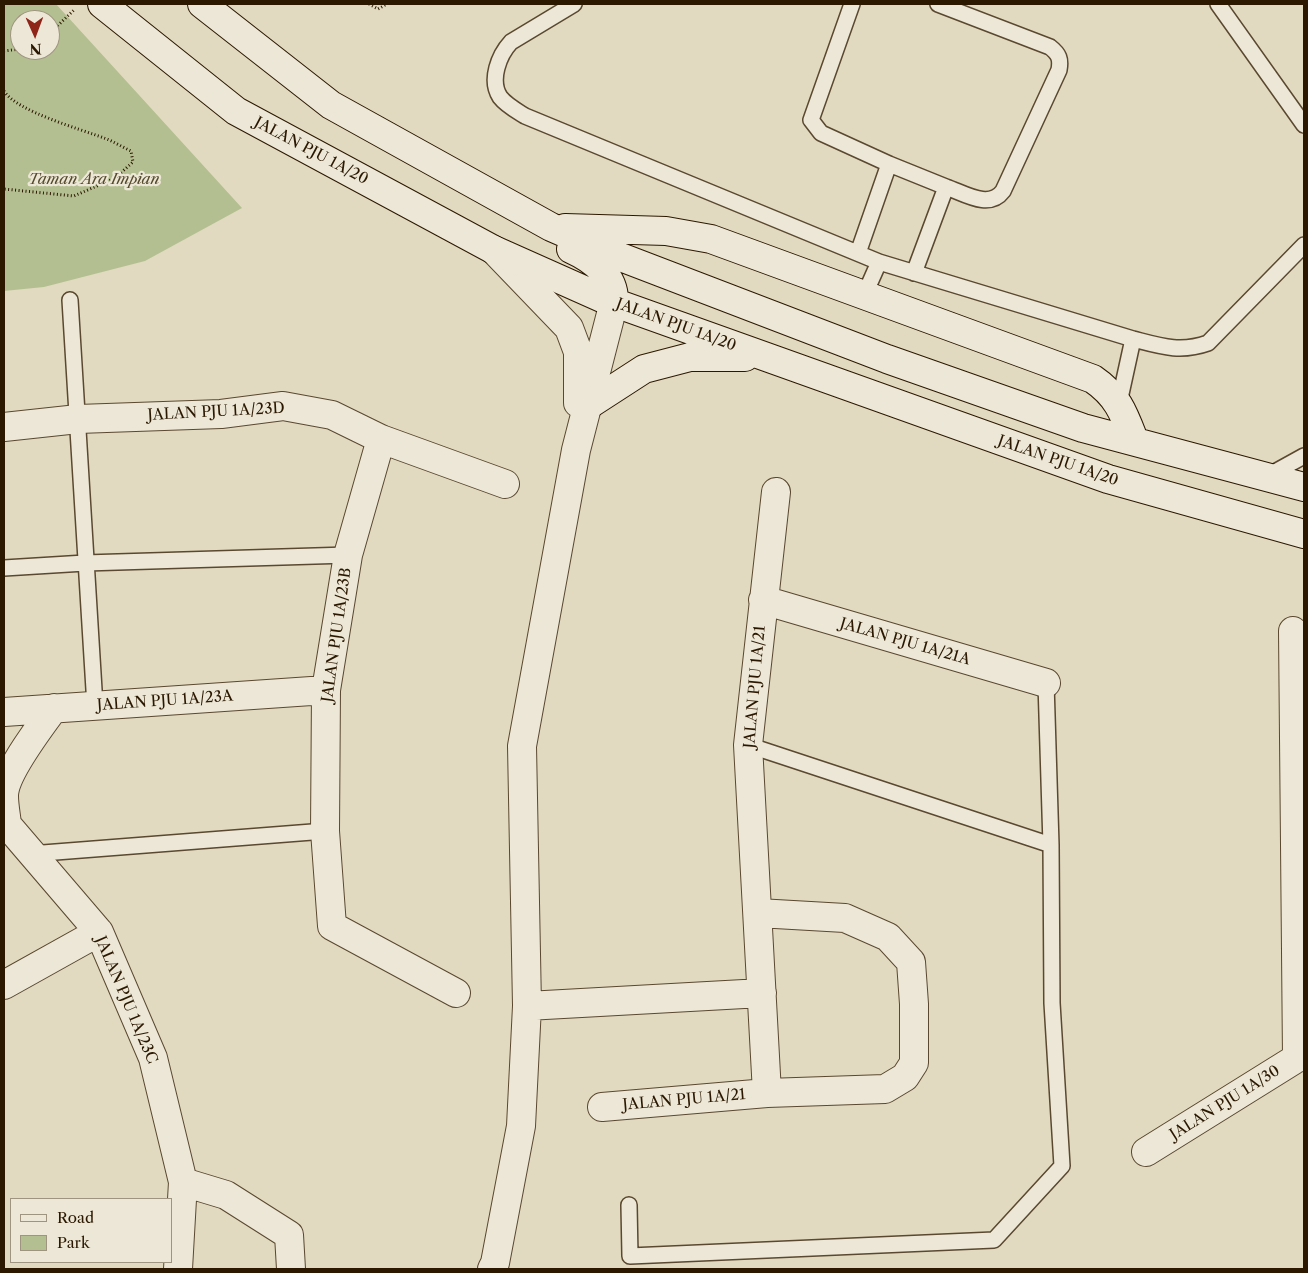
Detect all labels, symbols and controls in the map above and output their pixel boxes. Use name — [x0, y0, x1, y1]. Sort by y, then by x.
north arrow — [10, 10, 60, 60]
text: N — [29, 40, 42, 58]
street label: JALAN PJU 1A/20 — [251, 113, 371, 189]
park label: Taman Ara Impian — [28, 171, 160, 189]
street label: JALAN PJU 1A/20 — [614, 295, 738, 355]
street label: JALAN PJU 1A/23D — [147, 399, 285, 425]
street label: JALAN PJU 1A/20 — [995, 432, 1121, 490]
street label: JALAN PJU 1A/23B — [319, 567, 355, 703]
street label: JALAN PJU 1A/21A — [838, 615, 972, 669]
street label: JALAN PJU 1A/21 — [741, 625, 769, 749]
street label: JALAN PJU 1A/23A — [96, 687, 234, 715]
street label: JALAN PJU 1A/23C — [91, 934, 161, 1066]
street label: JALAN PJU 1A/30 — [1167, 1062, 1283, 1144]
street label: JALAN PJU 1A/21 — [622, 1086, 746, 1114]
legend — [10, 1198, 172, 1263]
text: Road — [57, 1208, 94, 1227]
text: Park — [57, 1233, 90, 1252]

